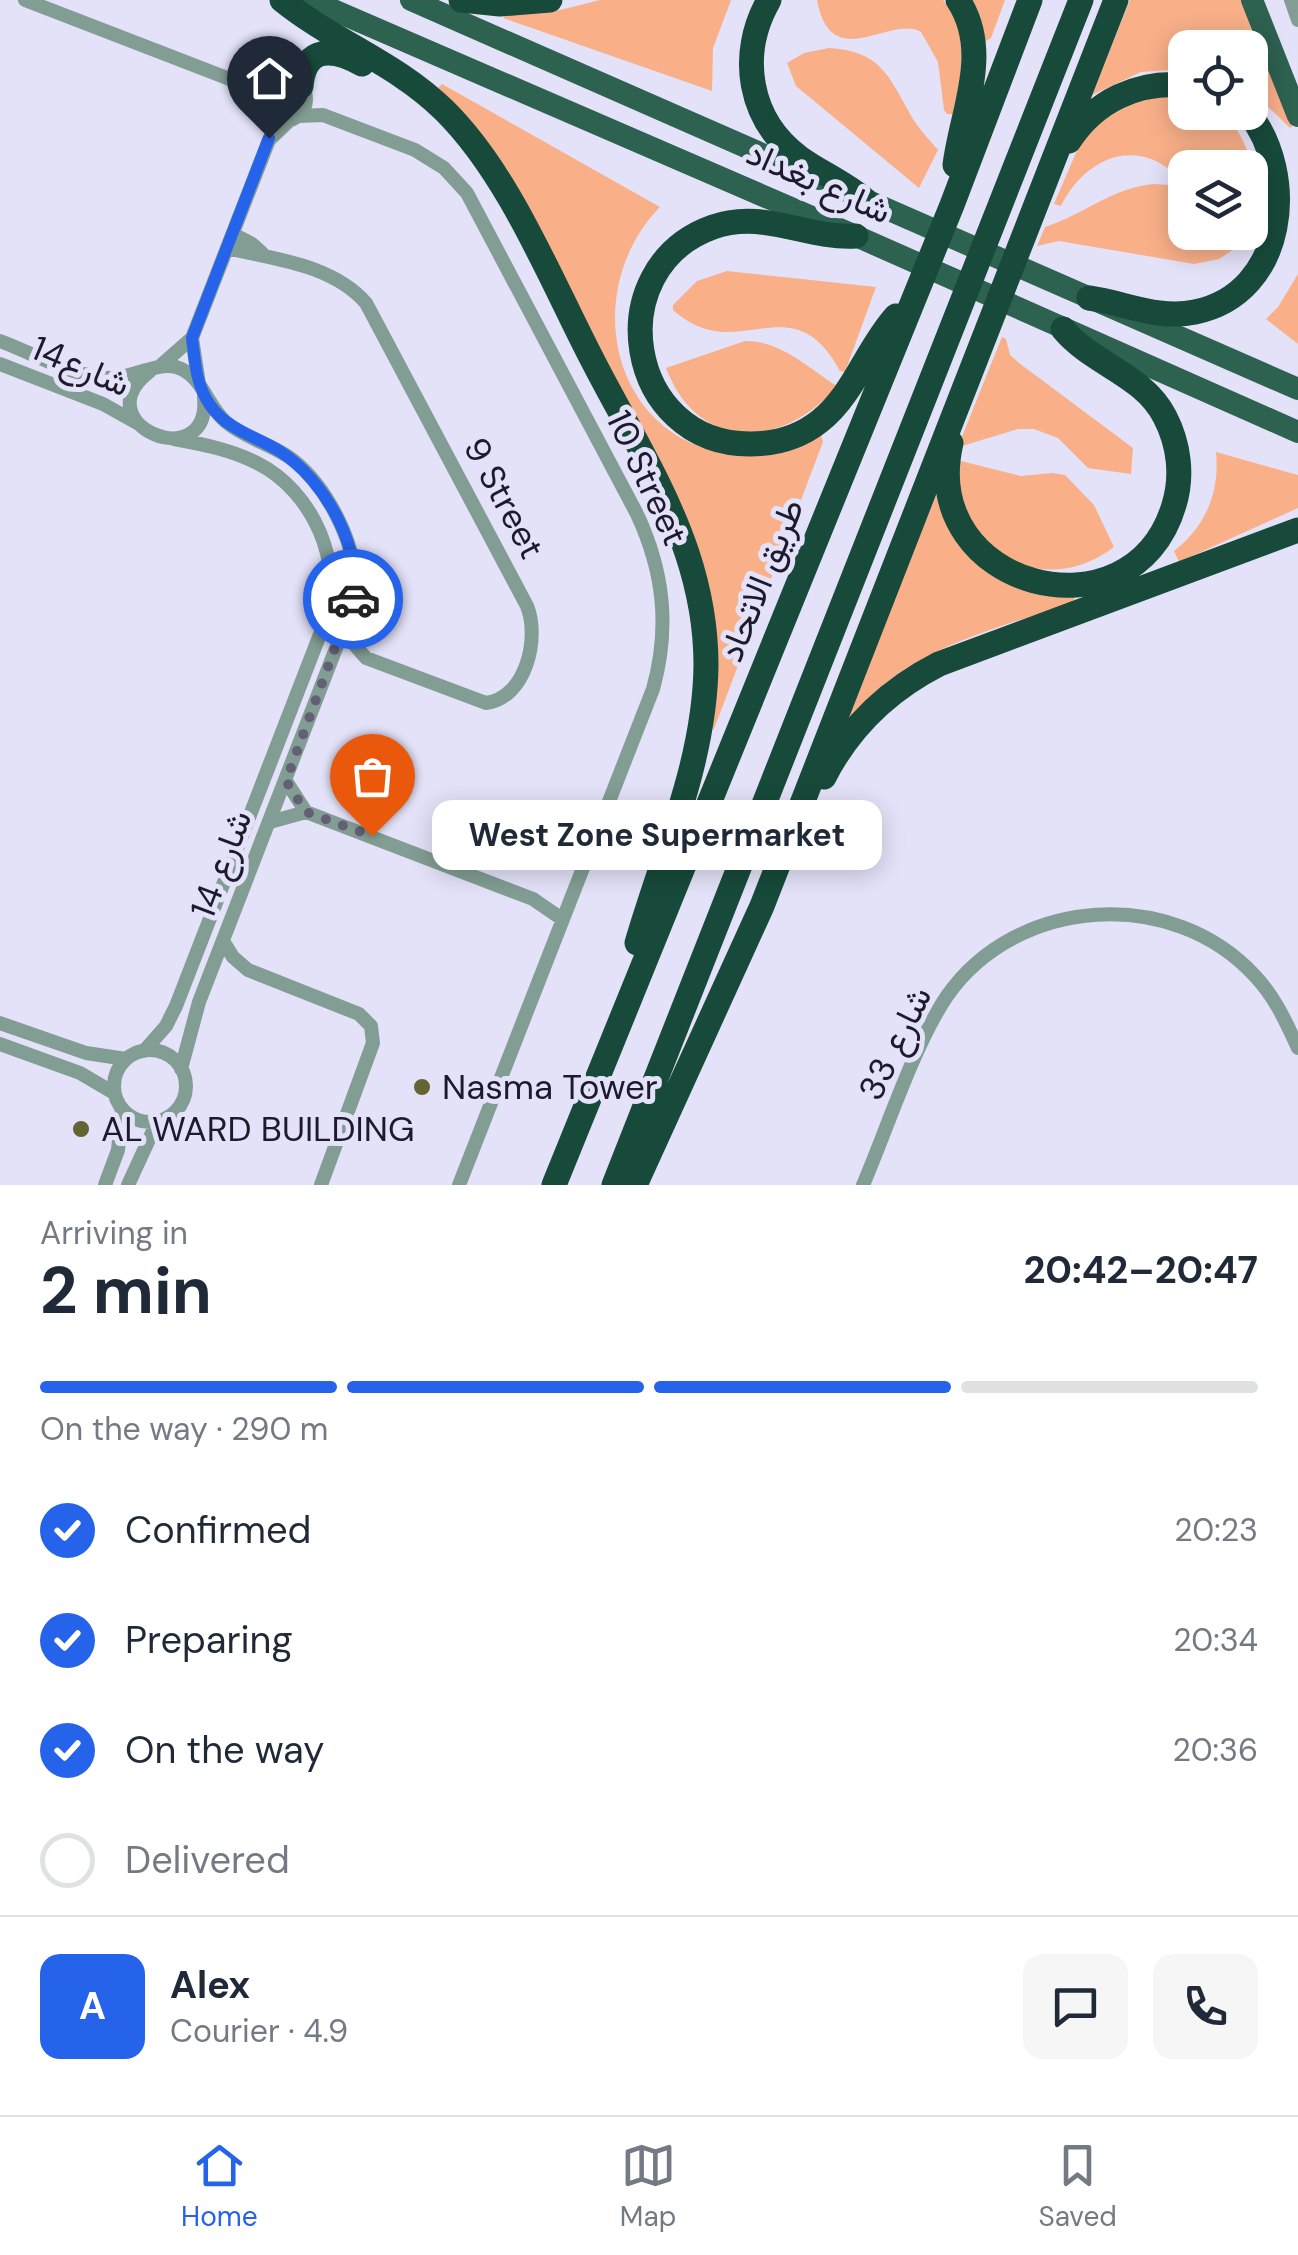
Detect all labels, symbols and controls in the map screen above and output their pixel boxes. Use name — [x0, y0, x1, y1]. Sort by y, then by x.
map controls — [1168, 30, 1268, 250]
button: locate — [1168, 30, 1268, 130]
pin — [227, 36, 312, 139]
icon: home — [242, 51, 297, 106]
street label: شارع بغداد — [739, 130, 898, 235]
button: layers — [1168, 150, 1268, 250]
street label: شارع14 — [24, 325, 137, 408]
street label: 10 Street — [596, 403, 698, 553]
street label: 9 Street — [453, 430, 555, 566]
street label: طريق الاتحاد — [707, 492, 815, 668]
courier — [303, 549, 403, 649]
icon: car — [326, 572, 381, 627]
pin — [330, 734, 415, 837]
icon: bag — [345, 749, 400, 804]
callout: West Zone Supermarket — [432, 801, 882, 871]
street label: شارع 14 — [179, 804, 263, 925]
text: West Zone Supermarket — [469, 814, 845, 856]
street label: شارع 33 — [848, 979, 943, 1108]
place label: Nasma Tower — [442, 1064, 658, 1110]
marker: Nasma Tower — [411, 1076, 433, 1098]
place label: AL WARD BUILDING — [101, 1106, 415, 1152]
marker: AL WARD BUILDING — [70, 1118, 92, 1140]
text: Arriving in — [40, 1212, 188, 1254]
text: 20:42–20:47 — [1023, 1245, 1258, 1295]
text: 2 min — [40, 1249, 212, 1333]
text: On the way · 290 m — [40, 1408, 328, 1450]
icon: check — [40, 1503, 95, 1558]
text: Confirmed — [125, 1505, 311, 1555]
text: 20:23 — [1174, 1509, 1258, 1551]
icon: check — [40, 1613, 95, 1668]
text: Preparing — [125, 1615, 293, 1665]
text: 20:34 — [1173, 1619, 1258, 1661]
icon: check — [40, 1723, 95, 1778]
text: On the way — [125, 1725, 324, 1775]
text: 20:36 — [1173, 1729, 1258, 1771]
text: Delivered — [125, 1835, 290, 1885]
button: chat — [1023, 1954, 1128, 2059]
button: phone — [1153, 1954, 1258, 2059]
text: Alex — [170, 1960, 250, 2010]
text: A — [79, 1981, 106, 2031]
text: Courier · 4.9 — [170, 2010, 348, 2052]
tab: Home — [181, 2138, 258, 2235]
tab: Map — [620, 2138, 676, 2235]
tab: Saved — [1038, 2138, 1117, 2235]

